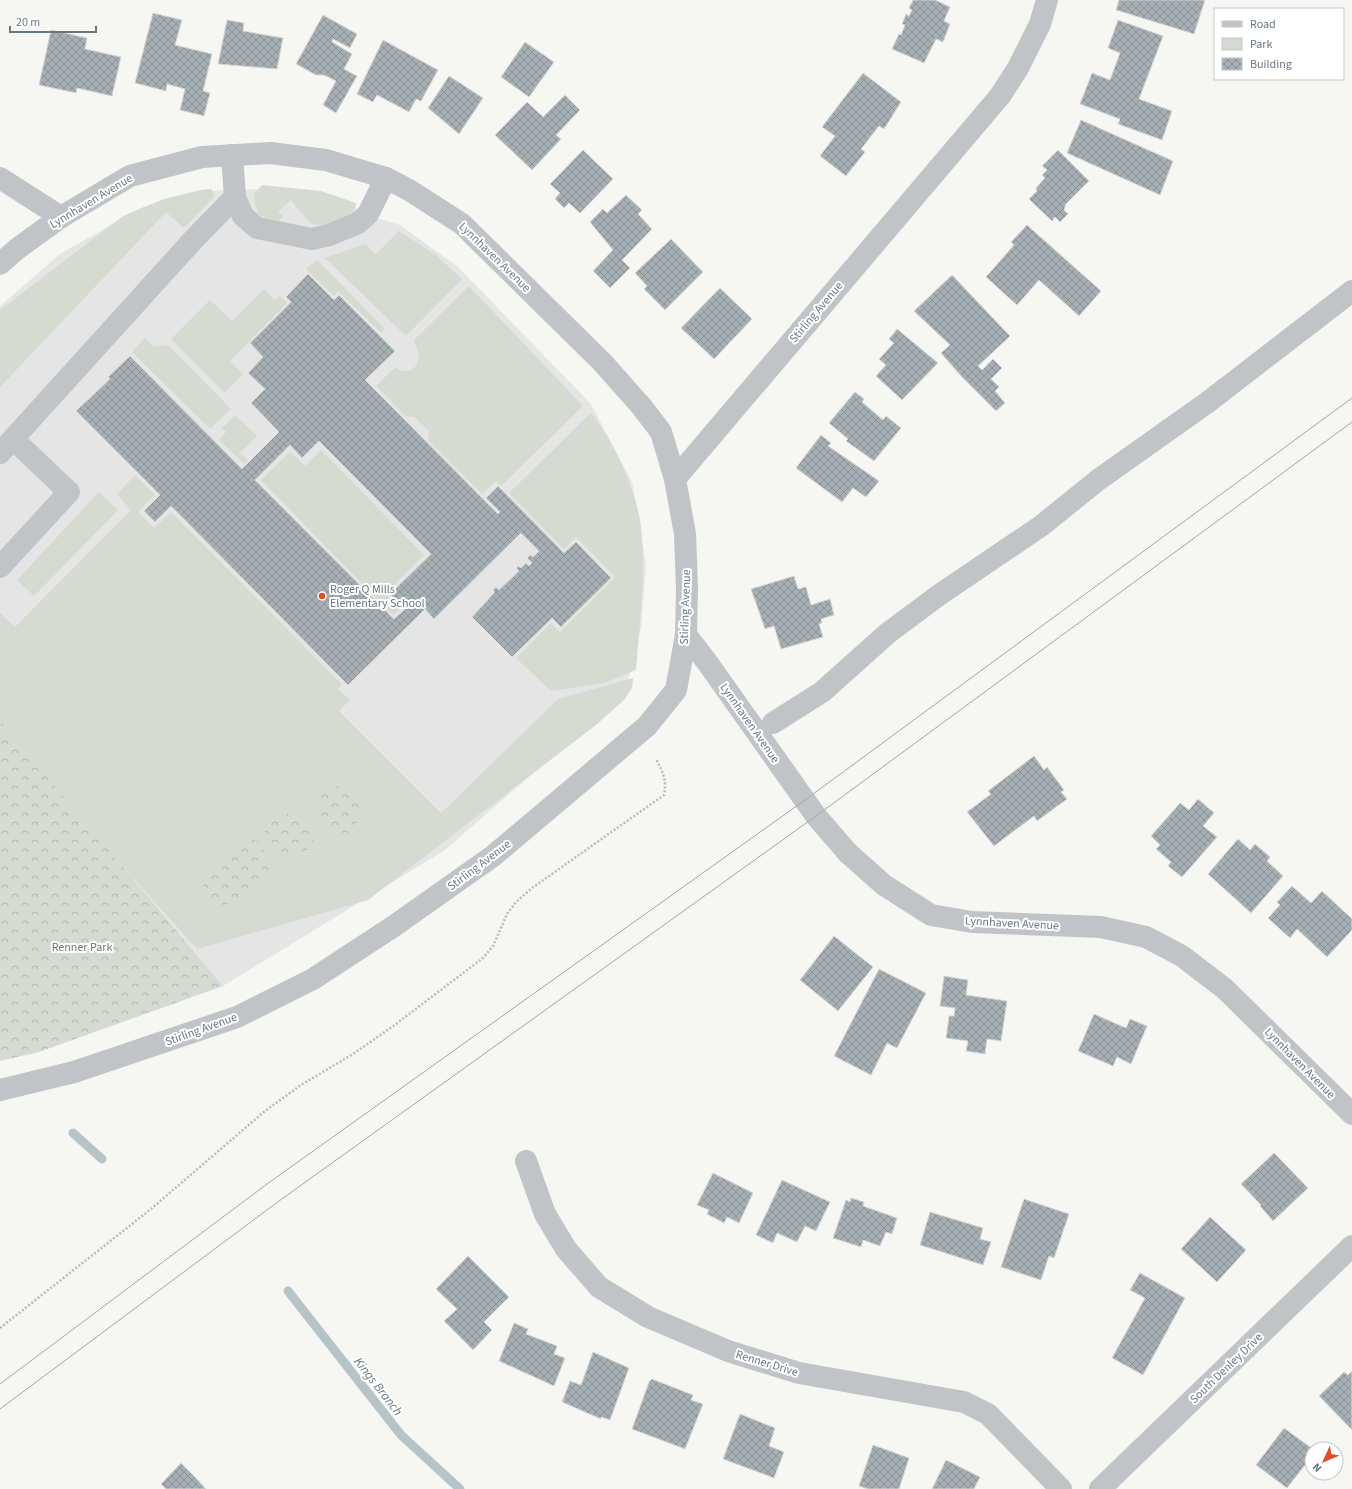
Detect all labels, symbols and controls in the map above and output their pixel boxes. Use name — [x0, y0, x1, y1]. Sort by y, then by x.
scale bar — [10, 8, 96, 34]
legend — [1214, 8, 1344, 80]
text: 20 m — [16, 14, 40, 31]
text: Road — [1250, 16, 1276, 33]
text: Park — [1250, 36, 1272, 53]
text: Building — [1250, 56, 1292, 73]
street label: Lynnhaven Avenue — [47, 170, 136, 233]
street label: Lynnhaven Avenue — [455, 219, 534, 296]
street label: Stirling Avenue — [786, 278, 847, 347]
street label: Stirling Avenue — [676, 569, 695, 645]
place label: Roger Q Mills Elementary School — [330, 581, 425, 612]
marker: Roger Q Mills Elementary School — [317, 591, 327, 601]
street label: Lynnhaven Avenue — [716, 680, 784, 767]
street label: Stirling Avenue — [444, 836, 515, 895]
street label: Lynnhaven Avenue — [965, 913, 1059, 934]
park label: Renner Park — [52, 939, 112, 956]
street label: Stirling Avenue — [163, 1009, 240, 1050]
street label: Lynnhaven Avenue — [1260, 1024, 1339, 1103]
street label: South Denley Drive — [1186, 1329, 1267, 1408]
street label: Renner Drive — [734, 1346, 800, 1381]
water label: Kings Branch — [350, 1354, 407, 1420]
north arrow — [1304, 1441, 1344, 1481]
text: N — [1309, 1460, 1325, 1475]

